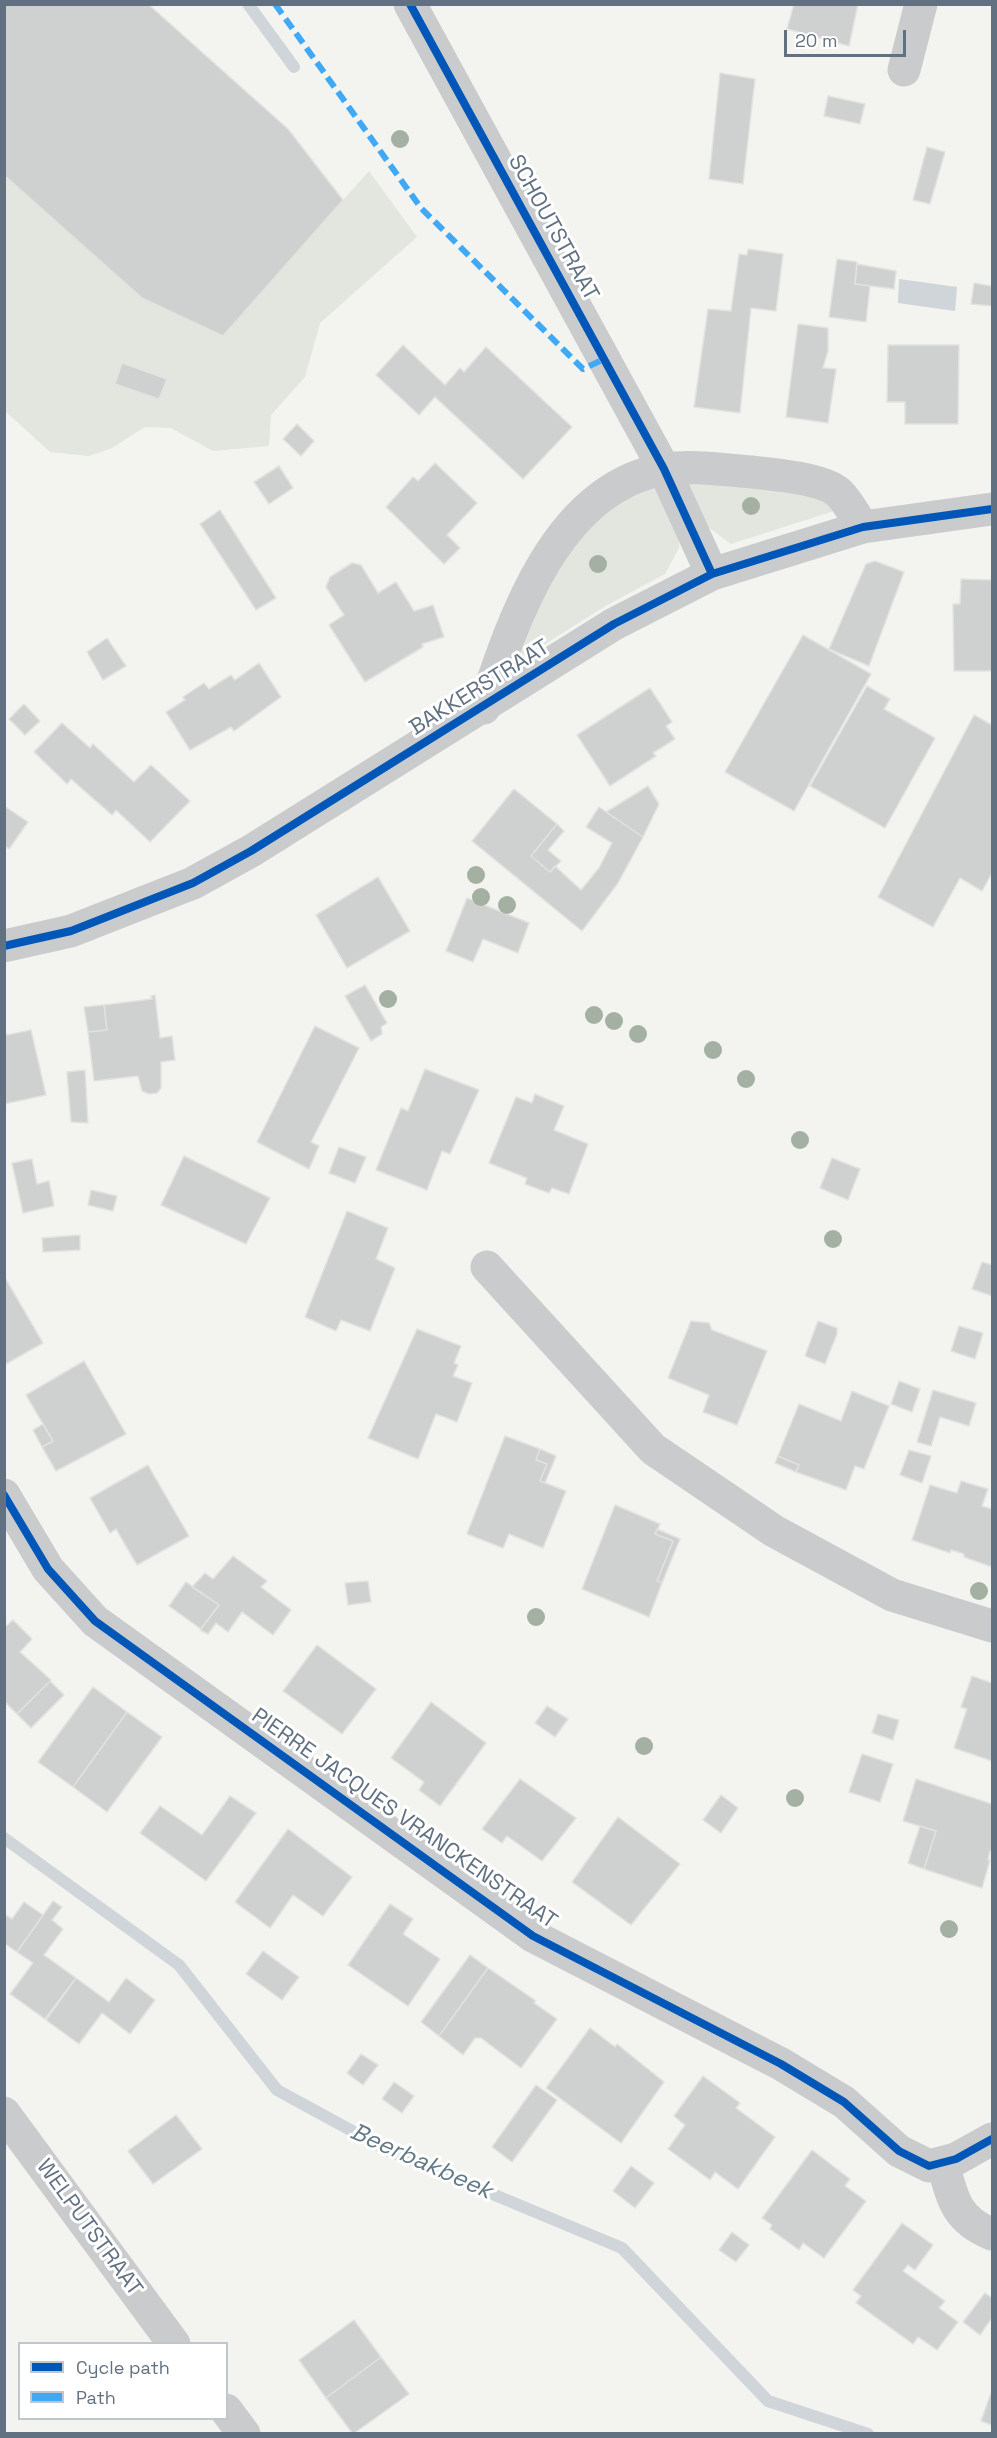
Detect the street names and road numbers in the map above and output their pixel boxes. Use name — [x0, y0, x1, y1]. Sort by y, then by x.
street label: SCHOUTSTRAAT — [502, 150, 604, 306]
street label: BAKKERSTRAAT — [405, 634, 555, 742]
street label: PIERRE JACQUES VRANCKENSTRAAT — [246, 1703, 562, 1935]
street label: WELPUTSTRAAT — [31, 2154, 147, 2302]

